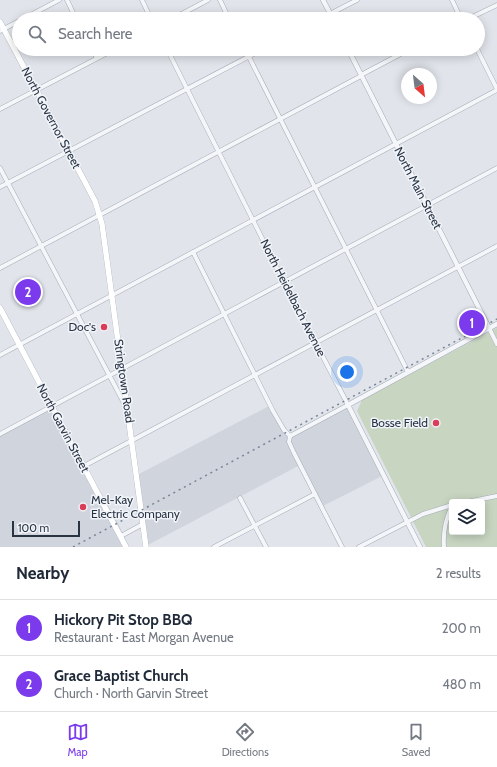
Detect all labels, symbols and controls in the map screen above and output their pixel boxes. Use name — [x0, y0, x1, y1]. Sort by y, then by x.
search box — [12, 12, 485, 56]
icon: search — [26, 23, 48, 45]
text: Search here — [58, 25, 133, 43]
street label: North Governor Street — [18, 64, 85, 171]
north arrow — [401, 68, 437, 104]
street label: North Main Street — [391, 144, 446, 231]
street label: North Heidelbach Avenue — [257, 237, 330, 359]
pin: 2 — [15, 277, 41, 307]
pin: 1 — [459, 308, 485, 338]
place label: Doc's — [68, 319, 96, 334]
marker: Doc's — [99, 322, 109, 332]
street label: Stringtown Road — [111, 338, 138, 424]
your location — [337, 362, 357, 382]
street label: North Garvin Street — [34, 381, 93, 475]
place label: Bosse Field — [371, 415, 428, 430]
marker: Bosse Field — [431, 418, 441, 428]
place label: Mel-Kay Electric Company — [91, 492, 180, 521]
map controls — [449, 499, 485, 535]
button: layers — [449, 499, 485, 535]
marker: Mel-Kay Electric Company — [78, 502, 88, 512]
scale bar — [12, 519, 80, 538]
text: 100 m — [18, 521, 49, 535]
text: Nearby — [16, 563, 69, 583]
text: 2 results — [436, 565, 481, 581]
text: Hickory Pit Stop BBQ — [54, 611, 192, 629]
text: 1 — [27, 620, 31, 636]
text: 200 m — [442, 620, 481, 636]
text: Restaurant · East Morgan Avenue — [54, 629, 234, 645]
text: Grace Baptist Church — [54, 667, 189, 685]
text: 2 — [26, 676, 32, 692]
text: 480 m — [442, 676, 481, 692]
text: Church · North Garvin Street — [54, 685, 208, 701]
tab: Map — [67, 721, 89, 759]
tab: Directions — [222, 721, 269, 759]
tab: Saved — [402, 721, 430, 759]

